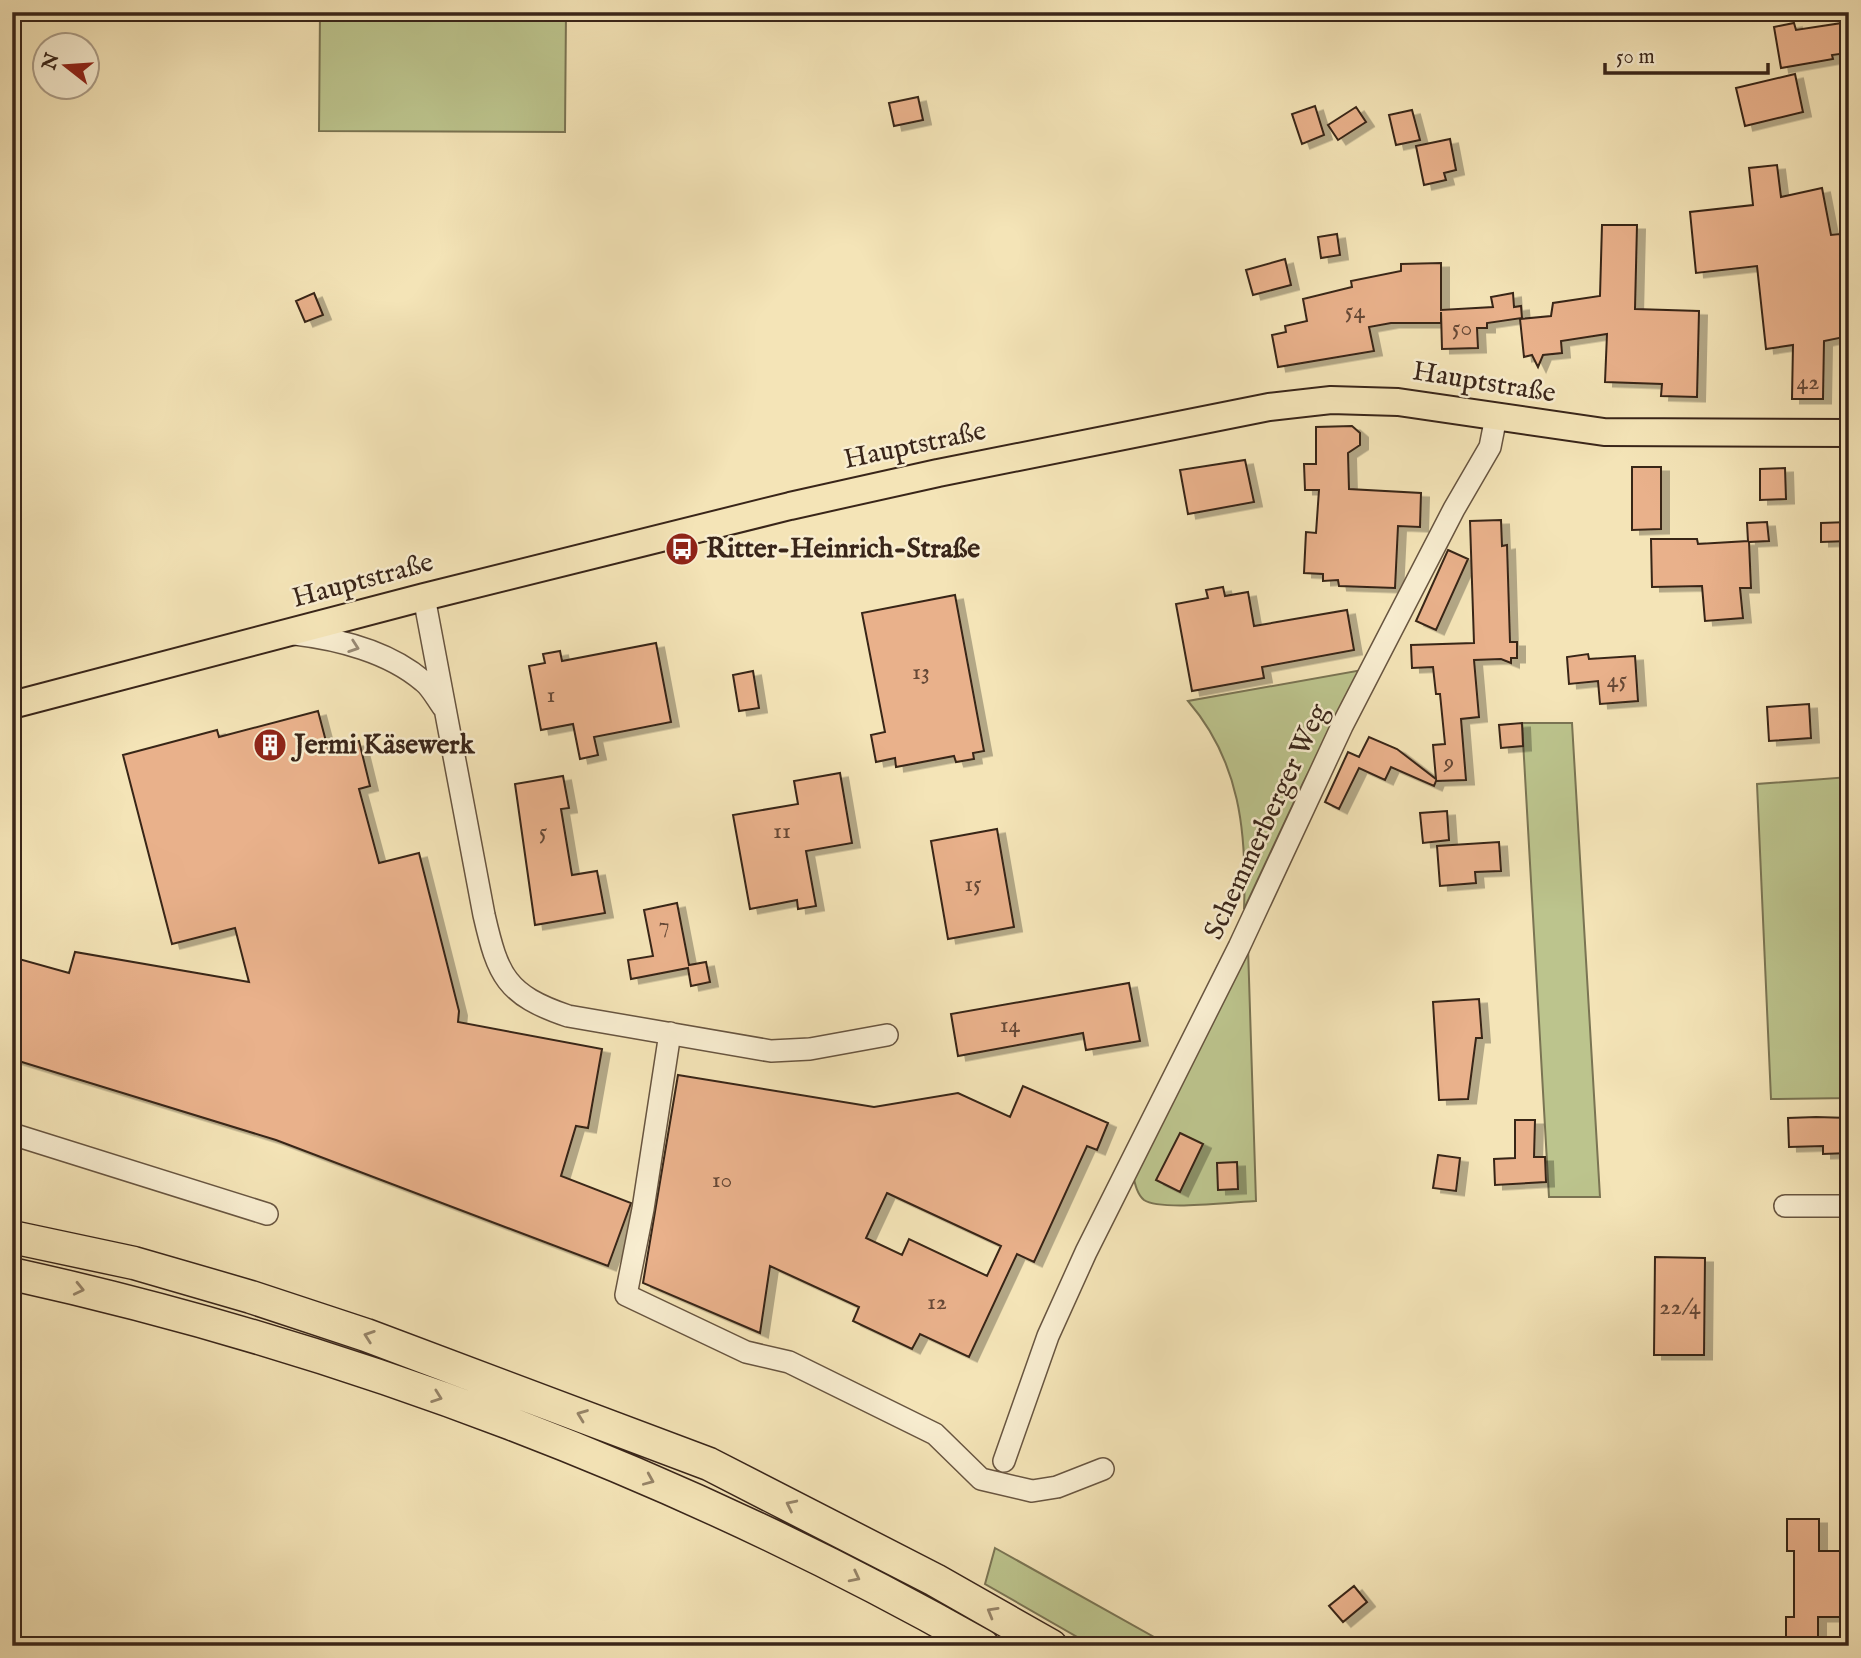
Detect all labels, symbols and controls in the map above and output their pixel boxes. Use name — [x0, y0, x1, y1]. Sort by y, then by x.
north arrow — [32, 32, 102, 102]
scale bar — [1605, 32, 1768, 76]
text: 50 m — [1616, 44, 1655, 71]
text: N — [37, 50, 66, 74]
house number: 54 — [1345, 296, 1365, 327]
house number: 50 — [1452, 313, 1472, 344]
street label: Hauptstraße — [1410, 354, 1558, 412]
house number: 42 — [1796, 367, 1820, 398]
street label: Hauptstraße — [841, 414, 989, 478]
bus stop icon: Ritter-Heinrich-Straße — [663, 530, 701, 568]
place label: Ritter-Heinrich-Straße — [706, 532, 980, 567]
street label: Hauptstraße — [289, 545, 437, 617]
one-way arrow — [347, 639, 360, 653]
house number: 13 — [912, 657, 930, 688]
house number: 45 — [1607, 665, 1627, 696]
house number: 1 — [547, 680, 555, 711]
street label: Schemmerberger Weg — [1197, 698, 1337, 946]
building icon: Jermi Käsewerk — [251, 726, 289, 764]
place label: Jermi Käsewerk — [290, 728, 475, 763]
house number: 9 — [1443, 747, 1454, 778]
house number: 11 — [773, 816, 791, 847]
house number: 5 — [539, 817, 548, 848]
house number: 15 — [964, 869, 982, 900]
house number: 7 — [658, 910, 670, 941]
house number: 14 — [1000, 1010, 1021, 1041]
house number: 10 — [712, 1165, 732, 1196]
one-way arrow — [73, 1280, 85, 1295]
house number: 12 — [927, 1287, 947, 1318]
house number: 22/4 — [1659, 1292, 1701, 1323]
one-way arrow — [363, 1330, 375, 1344]
one-way arrow — [430, 1389, 443, 1403]
one-way arrow — [577, 1410, 589, 1424]
one-way arrow — [642, 1472, 654, 1486]
one-way arrow — [786, 1500, 798, 1514]
one-way arrow — [848, 1568, 860, 1582]
one-way arrow — [986, 1607, 999, 1620]

